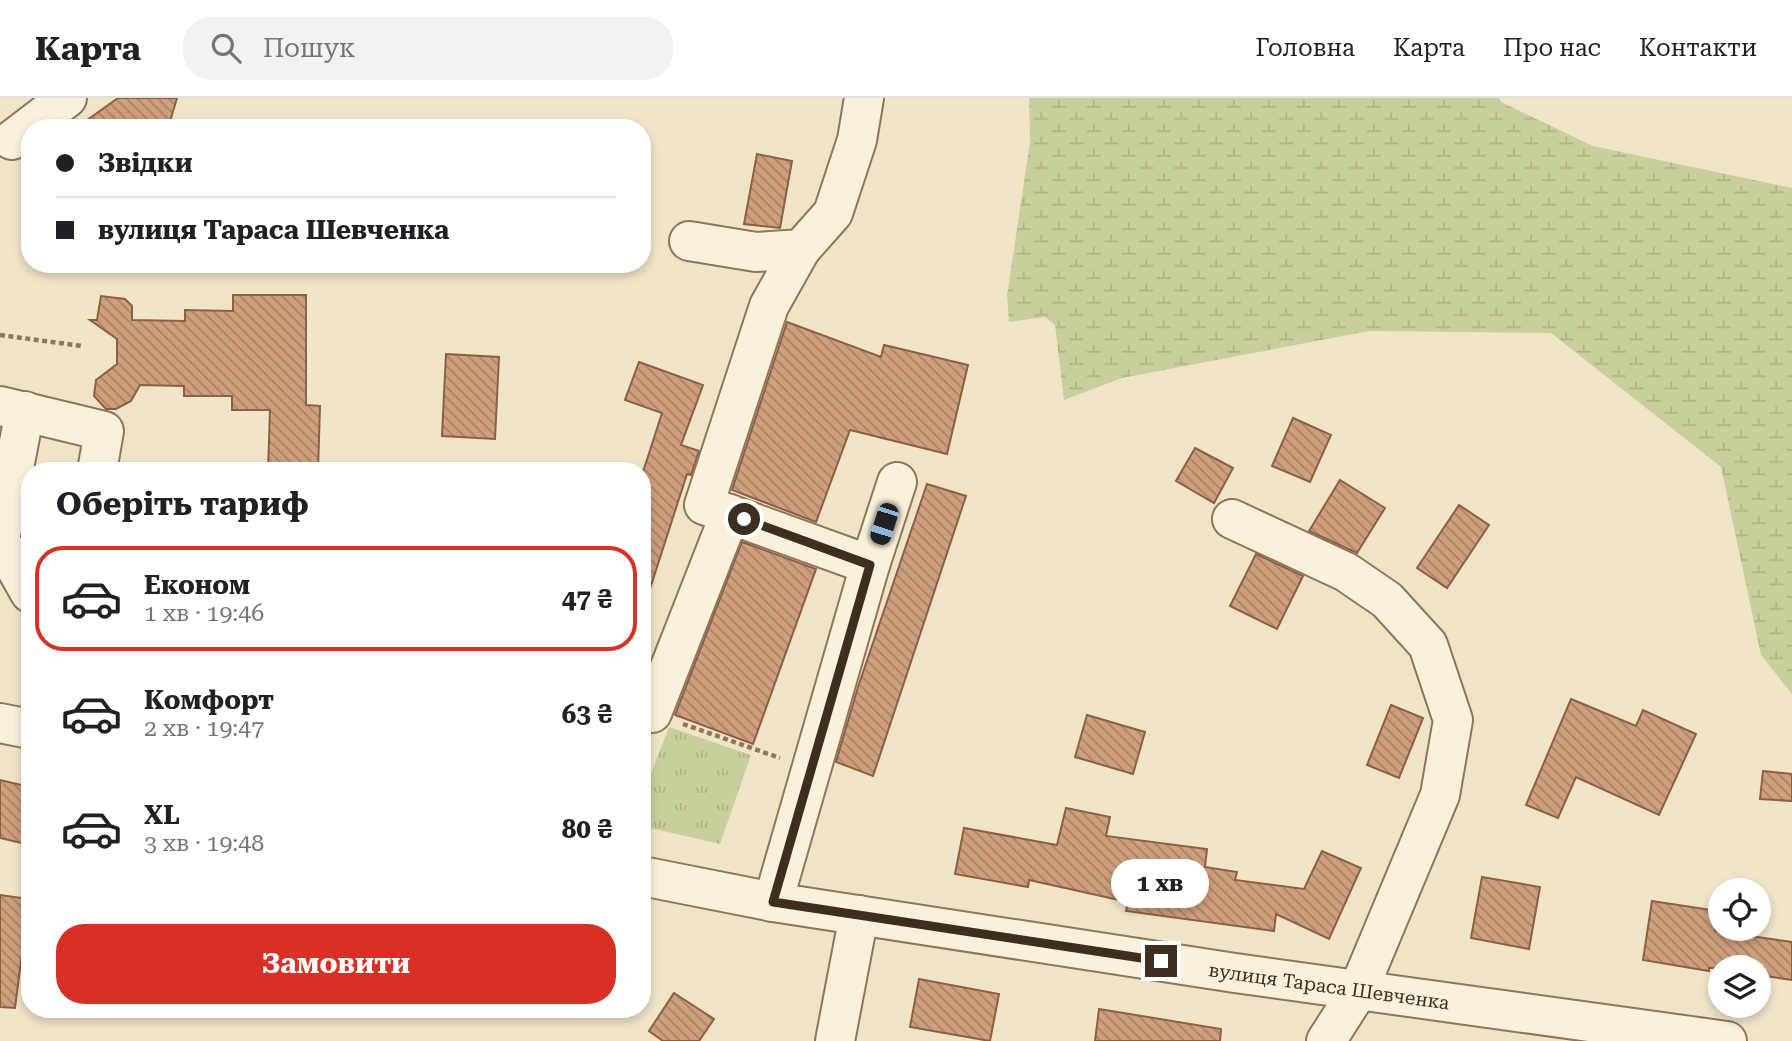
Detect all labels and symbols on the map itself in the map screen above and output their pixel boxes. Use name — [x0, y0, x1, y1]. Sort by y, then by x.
car — [868, 501, 901, 547]
route start — [728, 503, 760, 535]
callout: 1 хв — [1112, 860, 1210, 908]
route end — [1145, 945, 1177, 977]
street label: вулиця Тараса Шевченка — [1207, 958, 1452, 1014]

